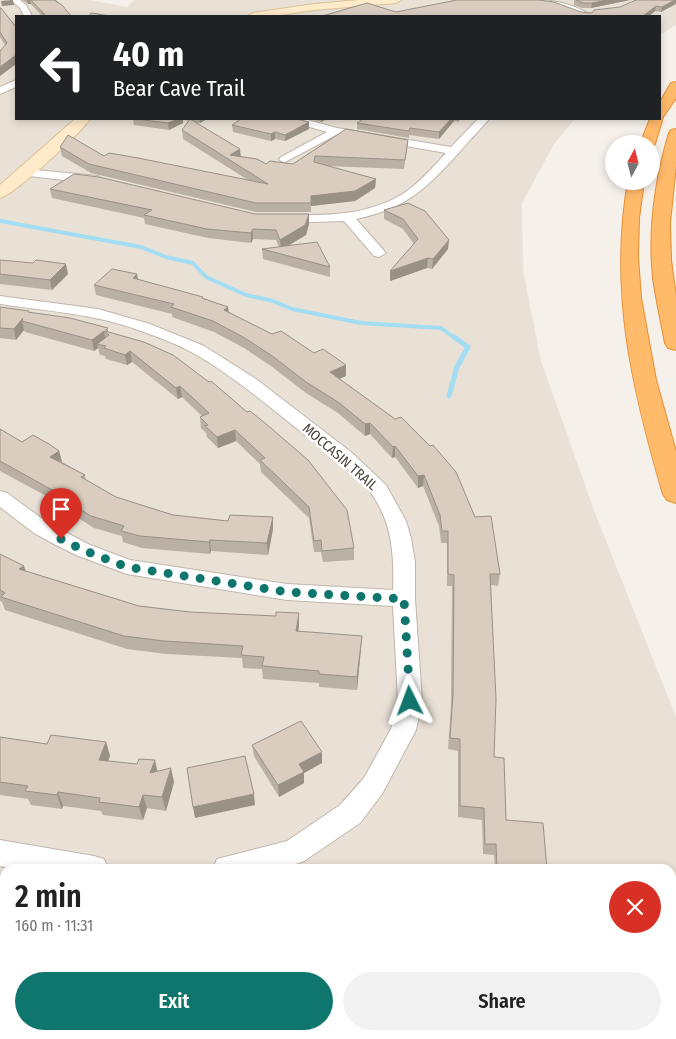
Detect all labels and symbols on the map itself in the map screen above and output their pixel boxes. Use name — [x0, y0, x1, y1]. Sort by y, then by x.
north arrow — [605, 135, 660, 190]
street label: MOCCASIN TRAIL — [299, 420, 381, 494]
pin — [40, 488, 82, 539]
position arrow — [383, 674, 435, 726]

